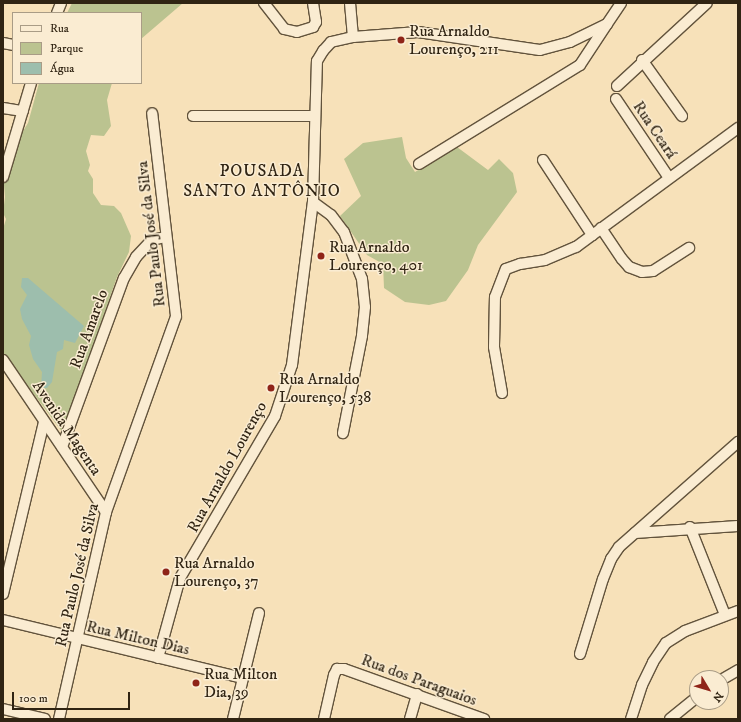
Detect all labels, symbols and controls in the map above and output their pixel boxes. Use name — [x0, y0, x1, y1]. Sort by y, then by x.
legend — [12, 12, 142, 84]
text: Rua — [50, 21, 69, 36]
place label: Rua Arnaldo Lourenço, 211 — [409, 21, 499, 59]
marker: Rua Arnaldo Lourenço, 211 — [396, 35, 406, 45]
text: Parque — [50, 41, 83, 56]
text: Água — [50, 61, 74, 76]
street label: Rua Ceará — [629, 98, 681, 162]
street label: Rua Paulo José da Silva — [133, 160, 169, 308]
district label: POUSADA SANTO ANTÔNIO — [183, 162, 341, 202]
place label: Rua Arnaldo Lourenço, 401 — [329, 237, 423, 275]
marker: Rua Arnaldo Lourenço, 401 — [316, 251, 326, 261]
street label: Rua Amarelo — [66, 287, 112, 371]
place label: Rua Arnaldo Lourenço, 538 — [279, 369, 371, 407]
street label: Avenida Magenta — [28, 377, 106, 479]
marker: Rua Arnaldo Lourenço, 538 — [266, 383, 276, 393]
street label: Rua Arnaldo Lourenço — [183, 398, 271, 536]
street label: Rua Paulo José da Silva — [51, 501, 103, 649]
place label: Rua Arnaldo Lourenço, 37 — [174, 553, 259, 591]
marker: Rua Arnaldo Lourenço, 37 — [161, 567, 171, 577]
street label: Rua Milton Dias — [85, 617, 191, 659]
street label: Rua dos Paraguaios — [359, 650, 479, 710]
place label: Rua Milton Dia, 39 — [204, 664, 277, 702]
north arrow — [689, 670, 729, 710]
marker: Rua Milton Dia, 39 — [191, 678, 201, 688]
scale bar — [14, 684, 132, 710]
text: N — [709, 689, 726, 705]
text: 100 m — [19, 691, 48, 706]

